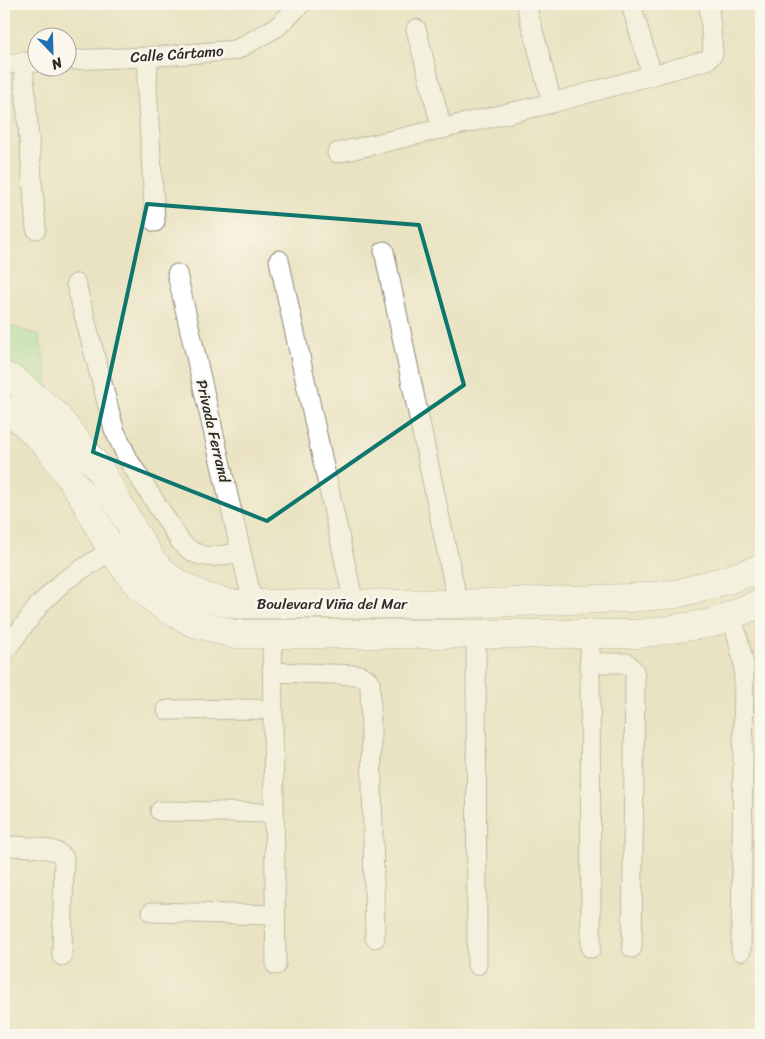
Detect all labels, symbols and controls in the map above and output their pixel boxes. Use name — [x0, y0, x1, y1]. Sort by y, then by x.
north arrow — [28, 28, 78, 78]
street label: Calle Cártamo — [130, 38, 225, 70]
text: N — [47, 50, 67, 77]
street label: Privada Ferrand — [189, 377, 238, 486]
street label: Boulevard Viña del Mar — [257, 591, 408, 617]

